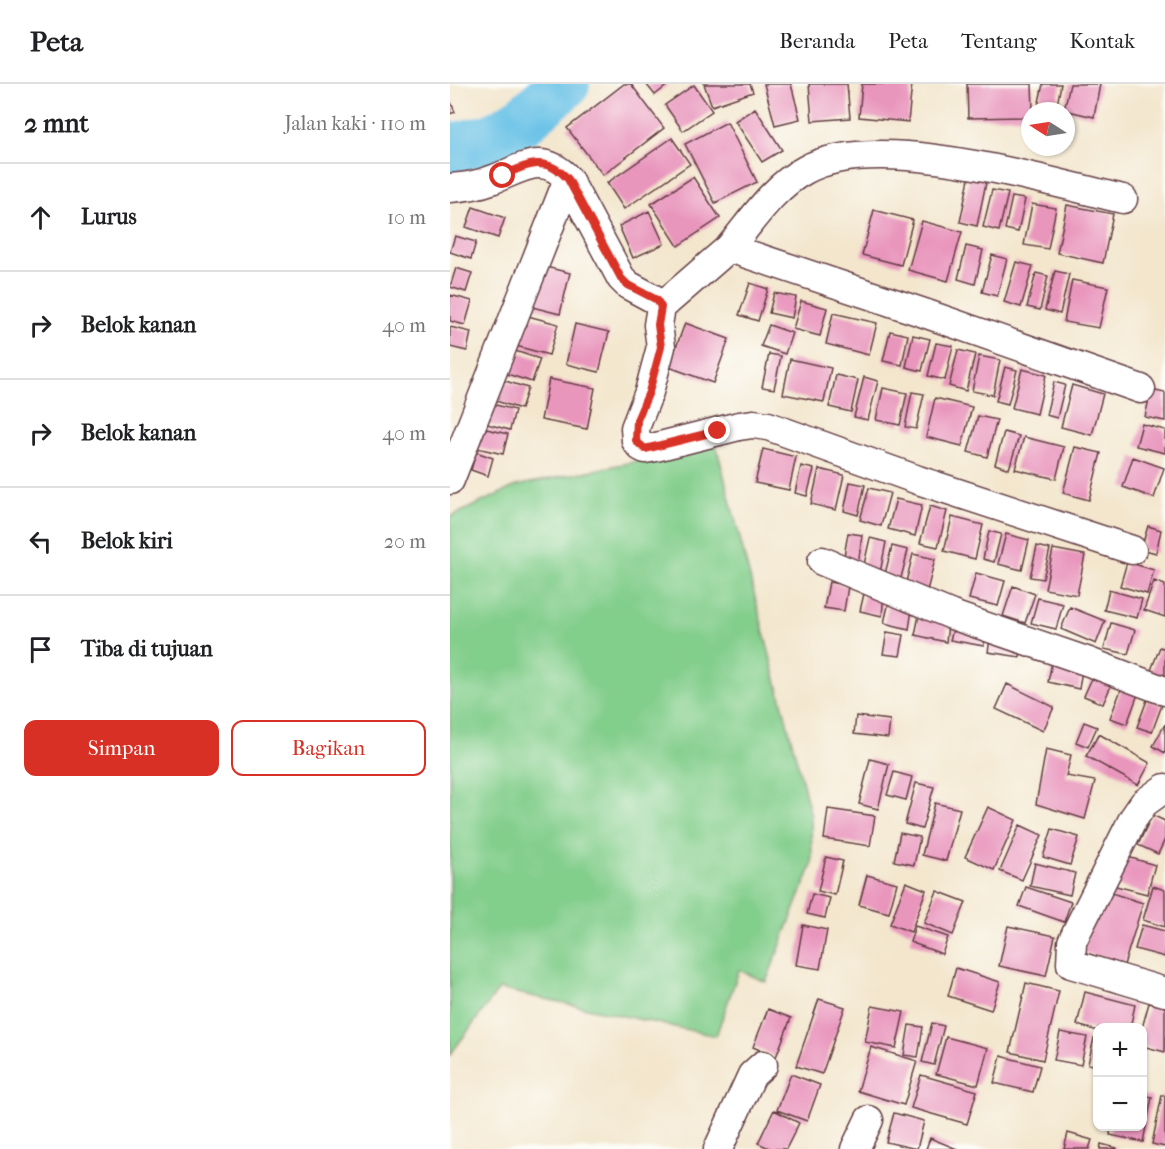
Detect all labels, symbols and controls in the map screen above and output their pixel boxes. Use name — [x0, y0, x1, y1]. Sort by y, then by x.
text: Peta — [30, 25, 83, 58]
text: Beranda — [779, 29, 855, 53]
text: Peta — [888, 29, 928, 53]
text: Tentang — [961, 29, 1037, 53]
text: Kontak — [1070, 29, 1135, 53]
north arrow — [1021, 102, 1075, 156]
text: 2 mnt — [24, 108, 89, 139]
text: Jalan kaki · 110 m — [285, 112, 426, 135]
route start — [489, 162, 515, 188]
icon: ahead — [24, 201, 57, 234]
text: Lurus — [81, 204, 137, 230]
text: 10 m — [387, 206, 426, 229]
icon: right — [24, 309, 57, 342]
text: Belok kanan — [81, 312, 196, 338]
text: 40 m — [382, 314, 426, 337]
icon: right — [24, 417, 57, 450]
route end — [704, 417, 730, 443]
text: Belok kanan — [81, 420, 196, 446]
text: 40 m — [382, 422, 426, 445]
icon: left — [24, 525, 57, 558]
text: Belok kiri — [81, 528, 173, 554]
text: 20 m — [384, 530, 426, 553]
icon: arrive — [24, 633, 57, 666]
text: Tiba di tujuan — [81, 636, 213, 662]
button: Simpan — [24, 720, 219, 776]
button: Bagikan — [231, 720, 426, 776]
map controls — [1093, 1023, 1147, 1131]
button: + — [1093, 1023, 1147, 1077]
button: − — [1093, 1077, 1147, 1131]

